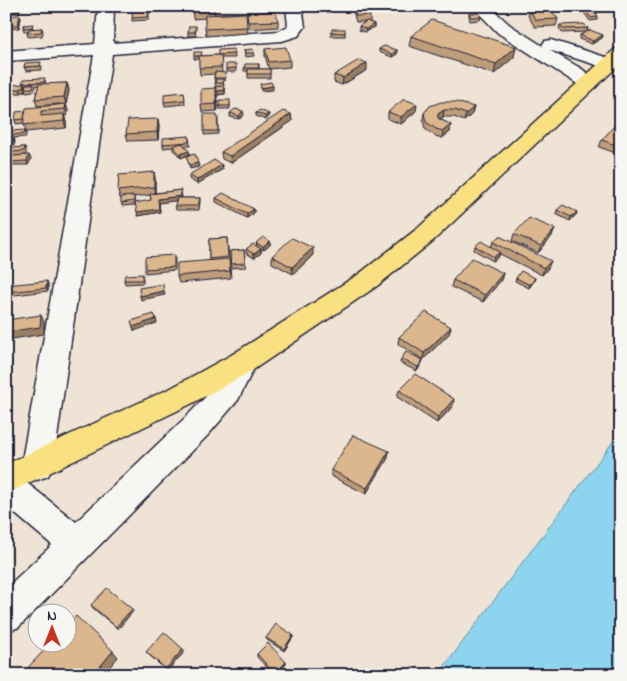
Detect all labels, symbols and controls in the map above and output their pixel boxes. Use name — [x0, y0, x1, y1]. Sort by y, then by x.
north arrow — [28, 604, 78, 654]
text: N — [47, 606, 57, 627]

